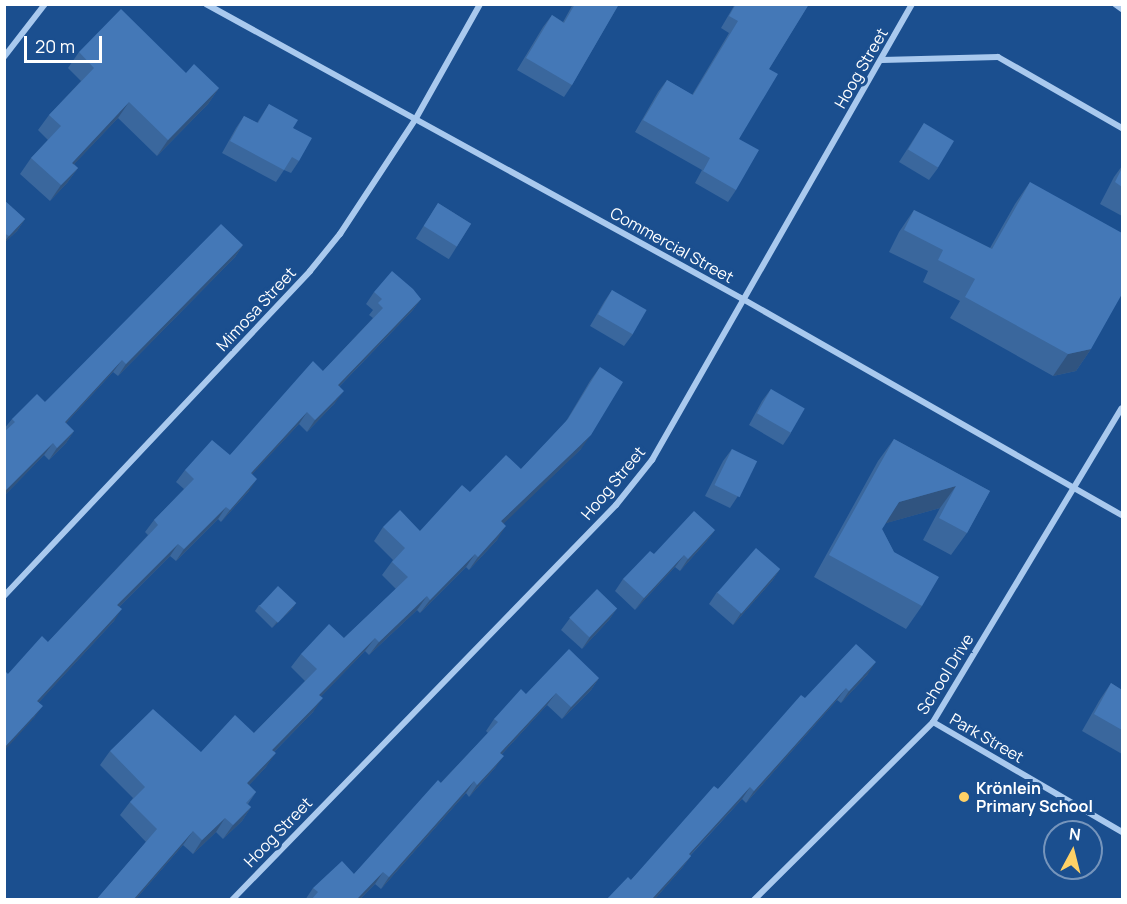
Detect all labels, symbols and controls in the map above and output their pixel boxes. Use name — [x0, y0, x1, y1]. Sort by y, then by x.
scale bar — [27, 24, 105, 62]
street label: Hoog Street — [830, 24, 892, 112]
text: 20 m — [35, 34, 75, 58]
street label: Commercial Street — [607, 203, 737, 287]
street label: Mimosa Street — [212, 263, 300, 355]
street label: Hoog Street — [577, 443, 649, 523]
street label: School Drive — [913, 630, 977, 718]
street label: Park Street — [947, 709, 1027, 767]
place label: Krönlein Primary School — [976, 778, 1093, 816]
marker: Krönlein Primary School — [957, 790, 971, 804]
street label: Hoog Street — [240, 793, 316, 871]
north arrow — [1043, 820, 1103, 880]
text: N — [1068, 823, 1082, 846]

